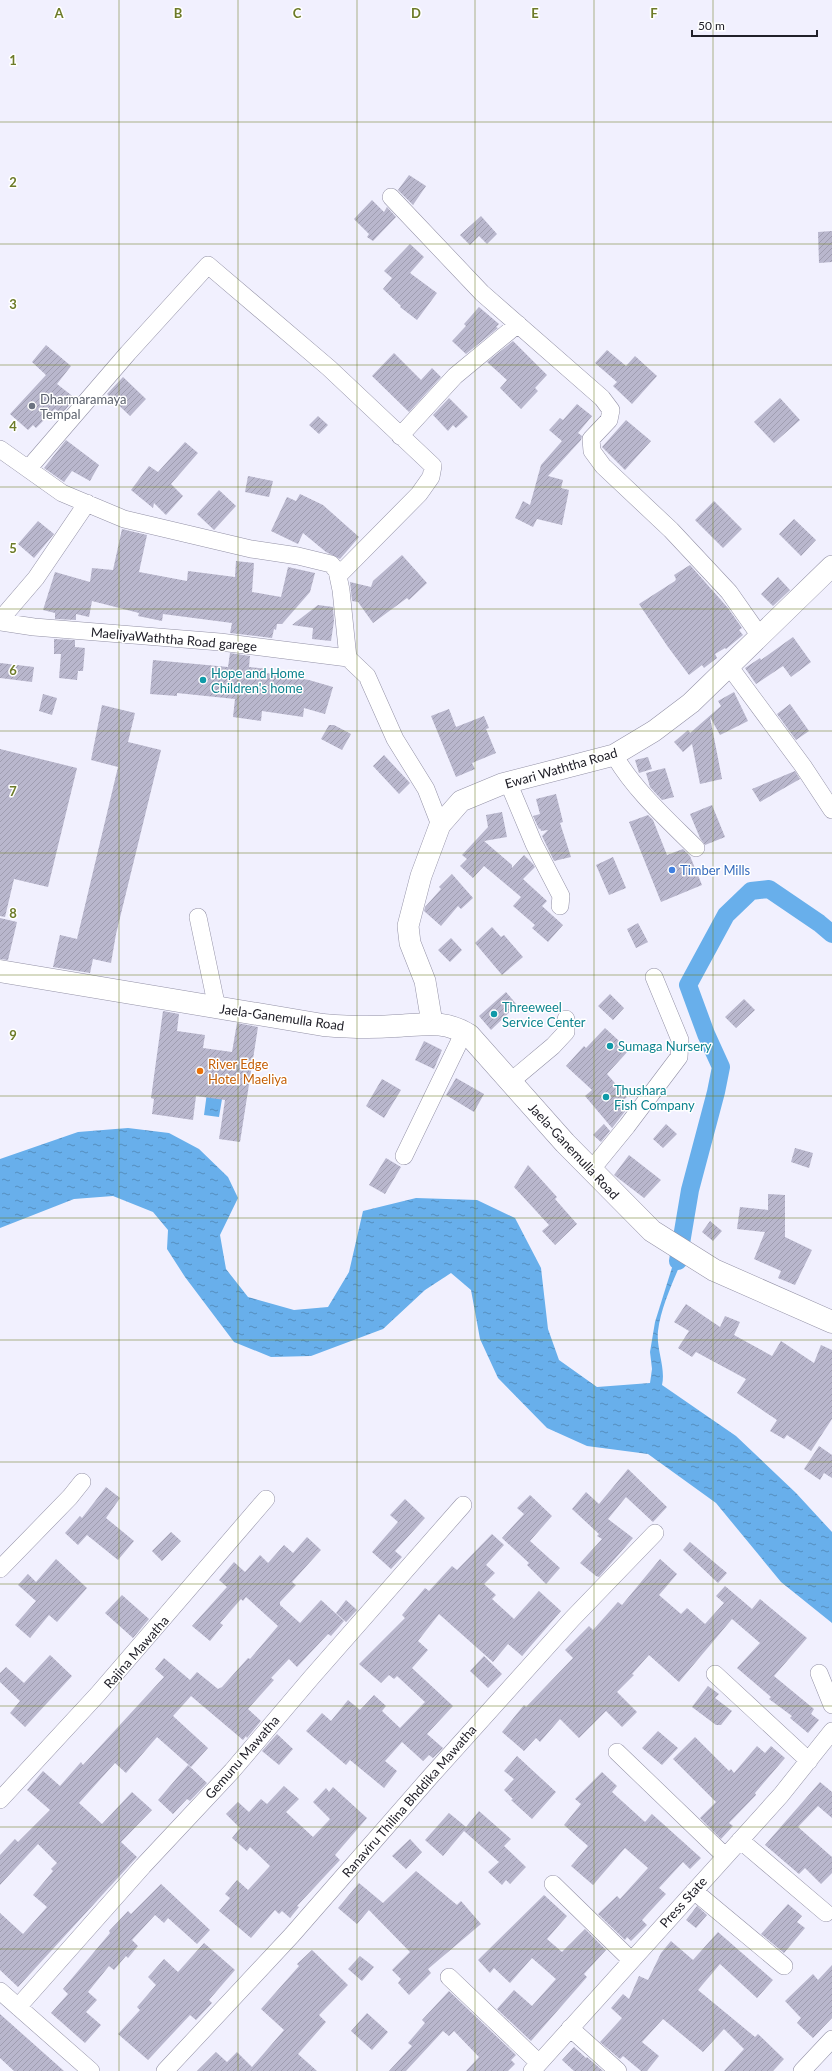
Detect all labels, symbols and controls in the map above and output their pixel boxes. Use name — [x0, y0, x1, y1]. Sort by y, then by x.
text: A — [53, 5, 64, 21]
text: B — [174, 5, 183, 21]
text: C — [293, 5, 302, 21]
text: D — [411, 5, 421, 21]
text: E — [531, 5, 539, 21]
text: F — [650, 5, 658, 21]
scale bar — [692, 12, 817, 38]
text: 50 m — [698, 18, 725, 33]
text: 1 — [9, 52, 17, 68]
text: 2 — [9, 174, 17, 190]
text: 3 — [9, 296, 17, 312]
place label: Dharmaramaya Tempal — [40, 391, 126, 422]
marker: Dharmaramaya Tempal — [27, 401, 37, 411]
text: 4 — [9, 418, 17, 434]
text: 5 — [9, 540, 17, 556]
street label: MaeliyaWaththa Road garege — [90, 624, 258, 654]
text: 6 — [9, 662, 17, 678]
place label: Hope and Home Children's home — [211, 665, 305, 696]
marker: Hope and Home Children's home — [198, 675, 208, 685]
street label: Ewari Waththa Road — [503, 744, 619, 792]
text: 7 — [9, 783, 17, 799]
place label: Timber Mills — [680, 862, 751, 878]
marker: Timber Mills — [667, 865, 677, 875]
text: 8 — [9, 905, 17, 921]
place label: Threeweel Service Center — [502, 999, 586, 1030]
street label: Jaela-Ganemulla Road — [219, 1000, 345, 1034]
marker: Threeweel Service Center — [489, 1009, 499, 1019]
text: 9 — [9, 1027, 17, 1043]
place label: Sumaga Nursery — [618, 1038, 712, 1054]
marker: Sumaga Nursery — [605, 1041, 615, 1051]
place label: River Edge Hotel Maeliya — [208, 1056, 287, 1087]
marker: River Edge Hotel Maeliya — [195, 1066, 205, 1076]
place label: Thushara Fish Company — [614, 1082, 695, 1113]
marker: Thushara Fish Company — [601, 1092, 611, 1102]
street label: Jaela-Ganemulla Road — [525, 1100, 623, 1202]
street label: Rajina Mawatha — [100, 1612, 172, 1692]
street label: Gemunu Mawatha — [201, 1712, 283, 1802]
street label: Ranaviru Thilina Bhddika Mawatha — [338, 1721, 480, 1881]
street label: Press State — [656, 1873, 710, 1931]

